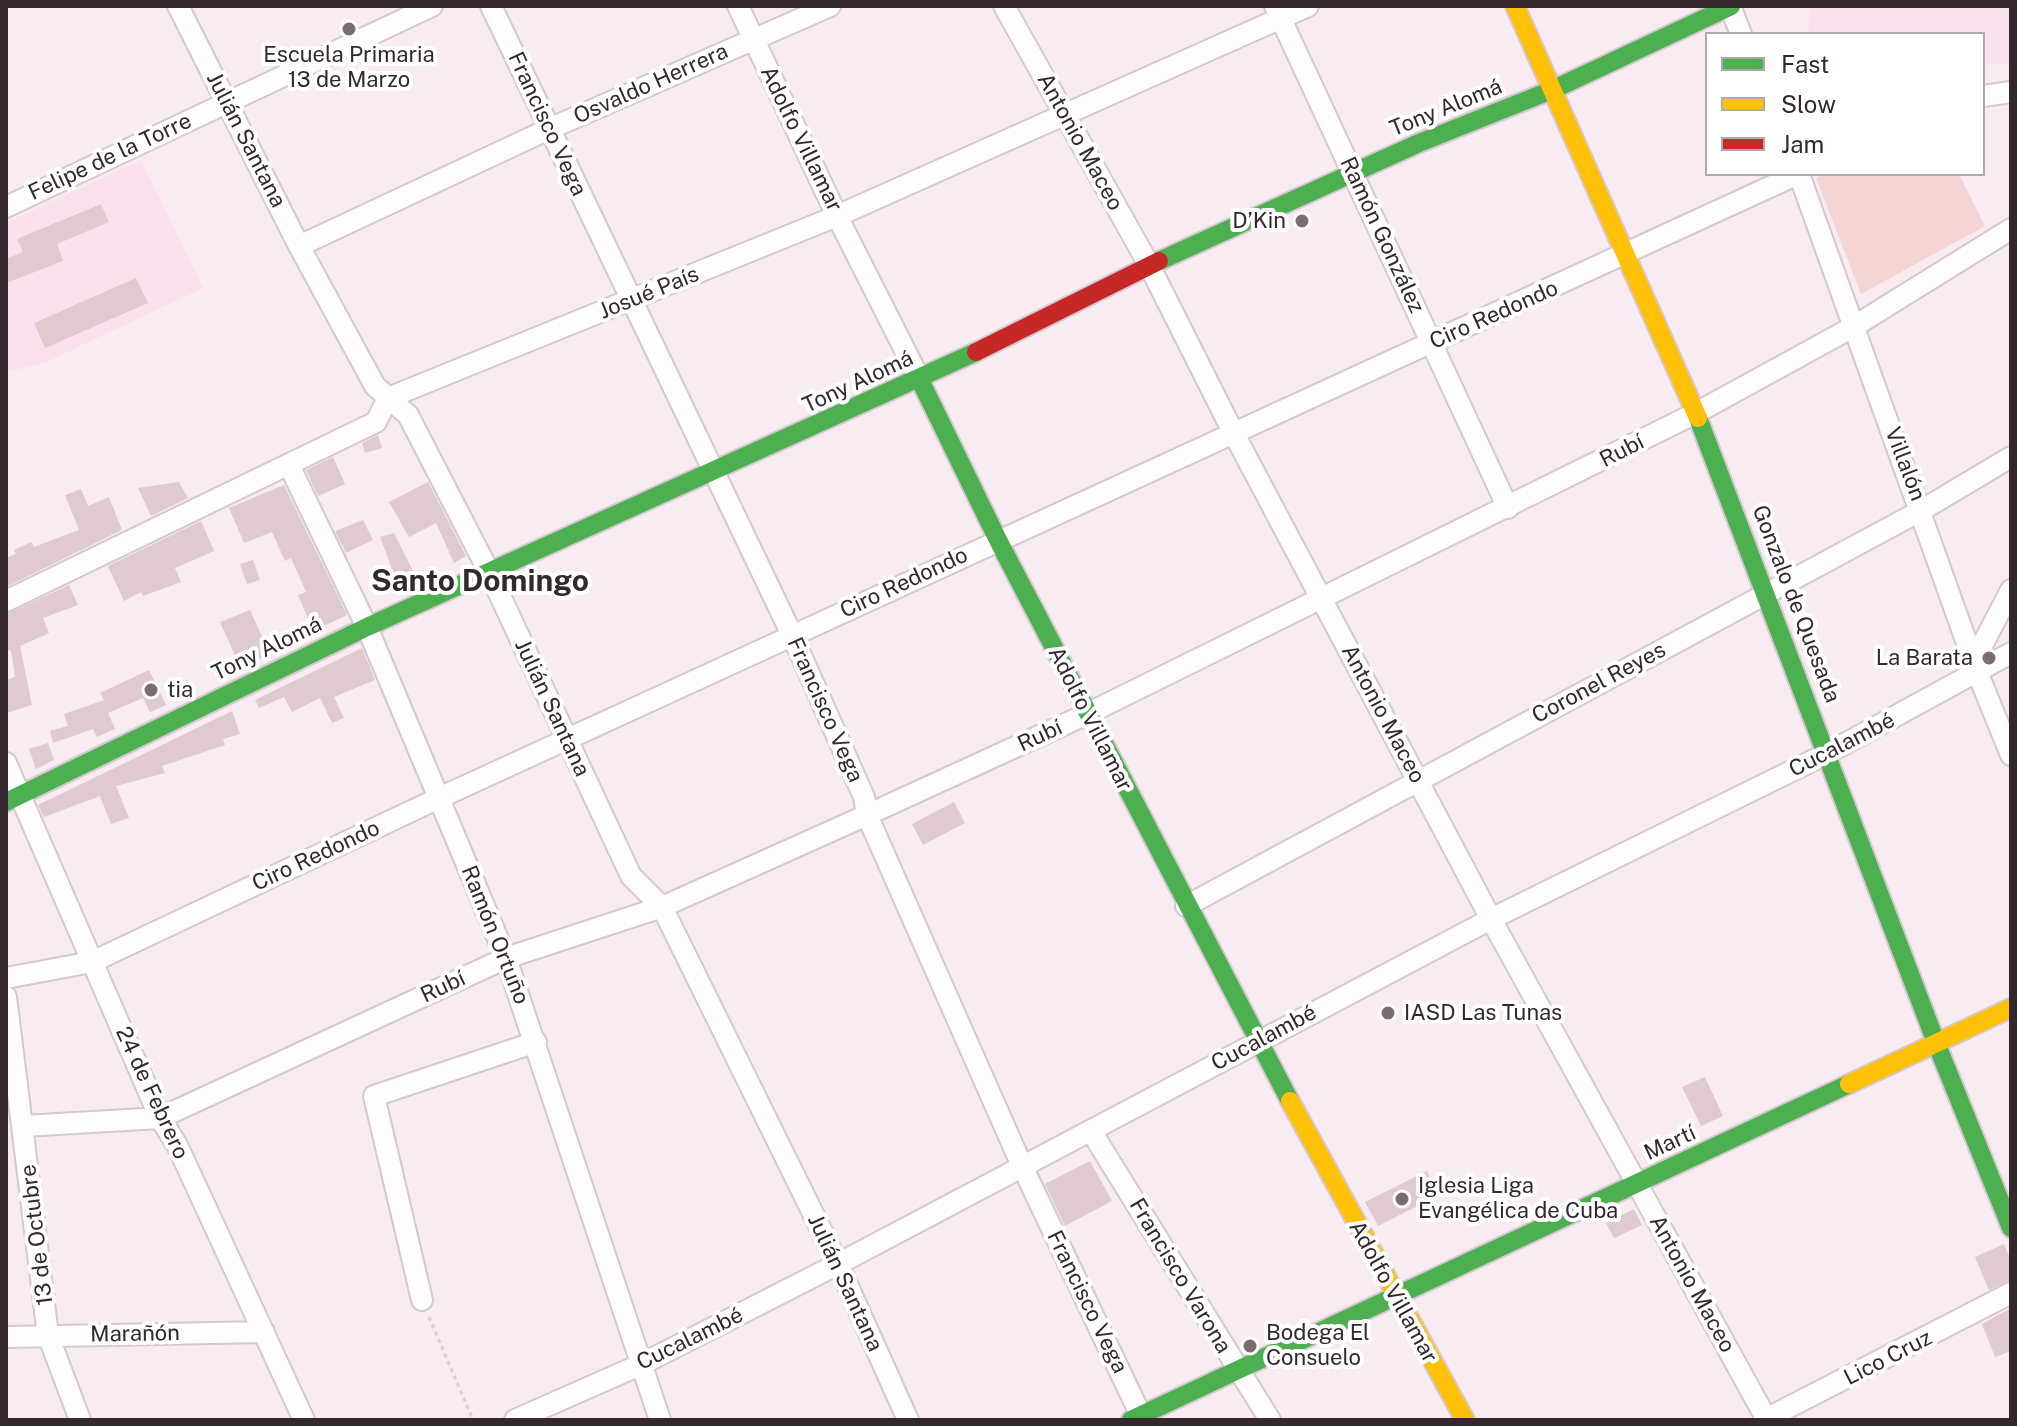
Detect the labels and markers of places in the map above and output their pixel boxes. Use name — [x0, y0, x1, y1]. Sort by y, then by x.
marker: Escuela Primaria 13 de Marzo — [340, 20, 358, 38]
place label: Escuela Primaria 13 de Marzo — [263, 42, 435, 94]
place label: D’Kin — [1232, 208, 1286, 234]
marker: D’Kin — [1293, 212, 1311, 230]
place label: La Barata — [1876, 645, 1973, 671]
marker: La Barata — [1980, 649, 1998, 667]
place label: tia — [167, 677, 193, 703]
marker: tia — [142, 681, 160, 699]
place label: IASD Las Tunas — [1404, 1000, 1562, 1026]
marker: IASD Las Tunas — [1379, 1004, 1397, 1022]
place label: Iglesia Liga Evangélica de Cuba — [1418, 1173, 1618, 1224]
marker: Iglesia Liga Evangélica de Cuba — [1393, 1190, 1411, 1208]
place label: Bodega El Consuelo — [1266, 1320, 1370, 1372]
marker: Bodega El Consuelo — [1241, 1337, 1259, 1355]

